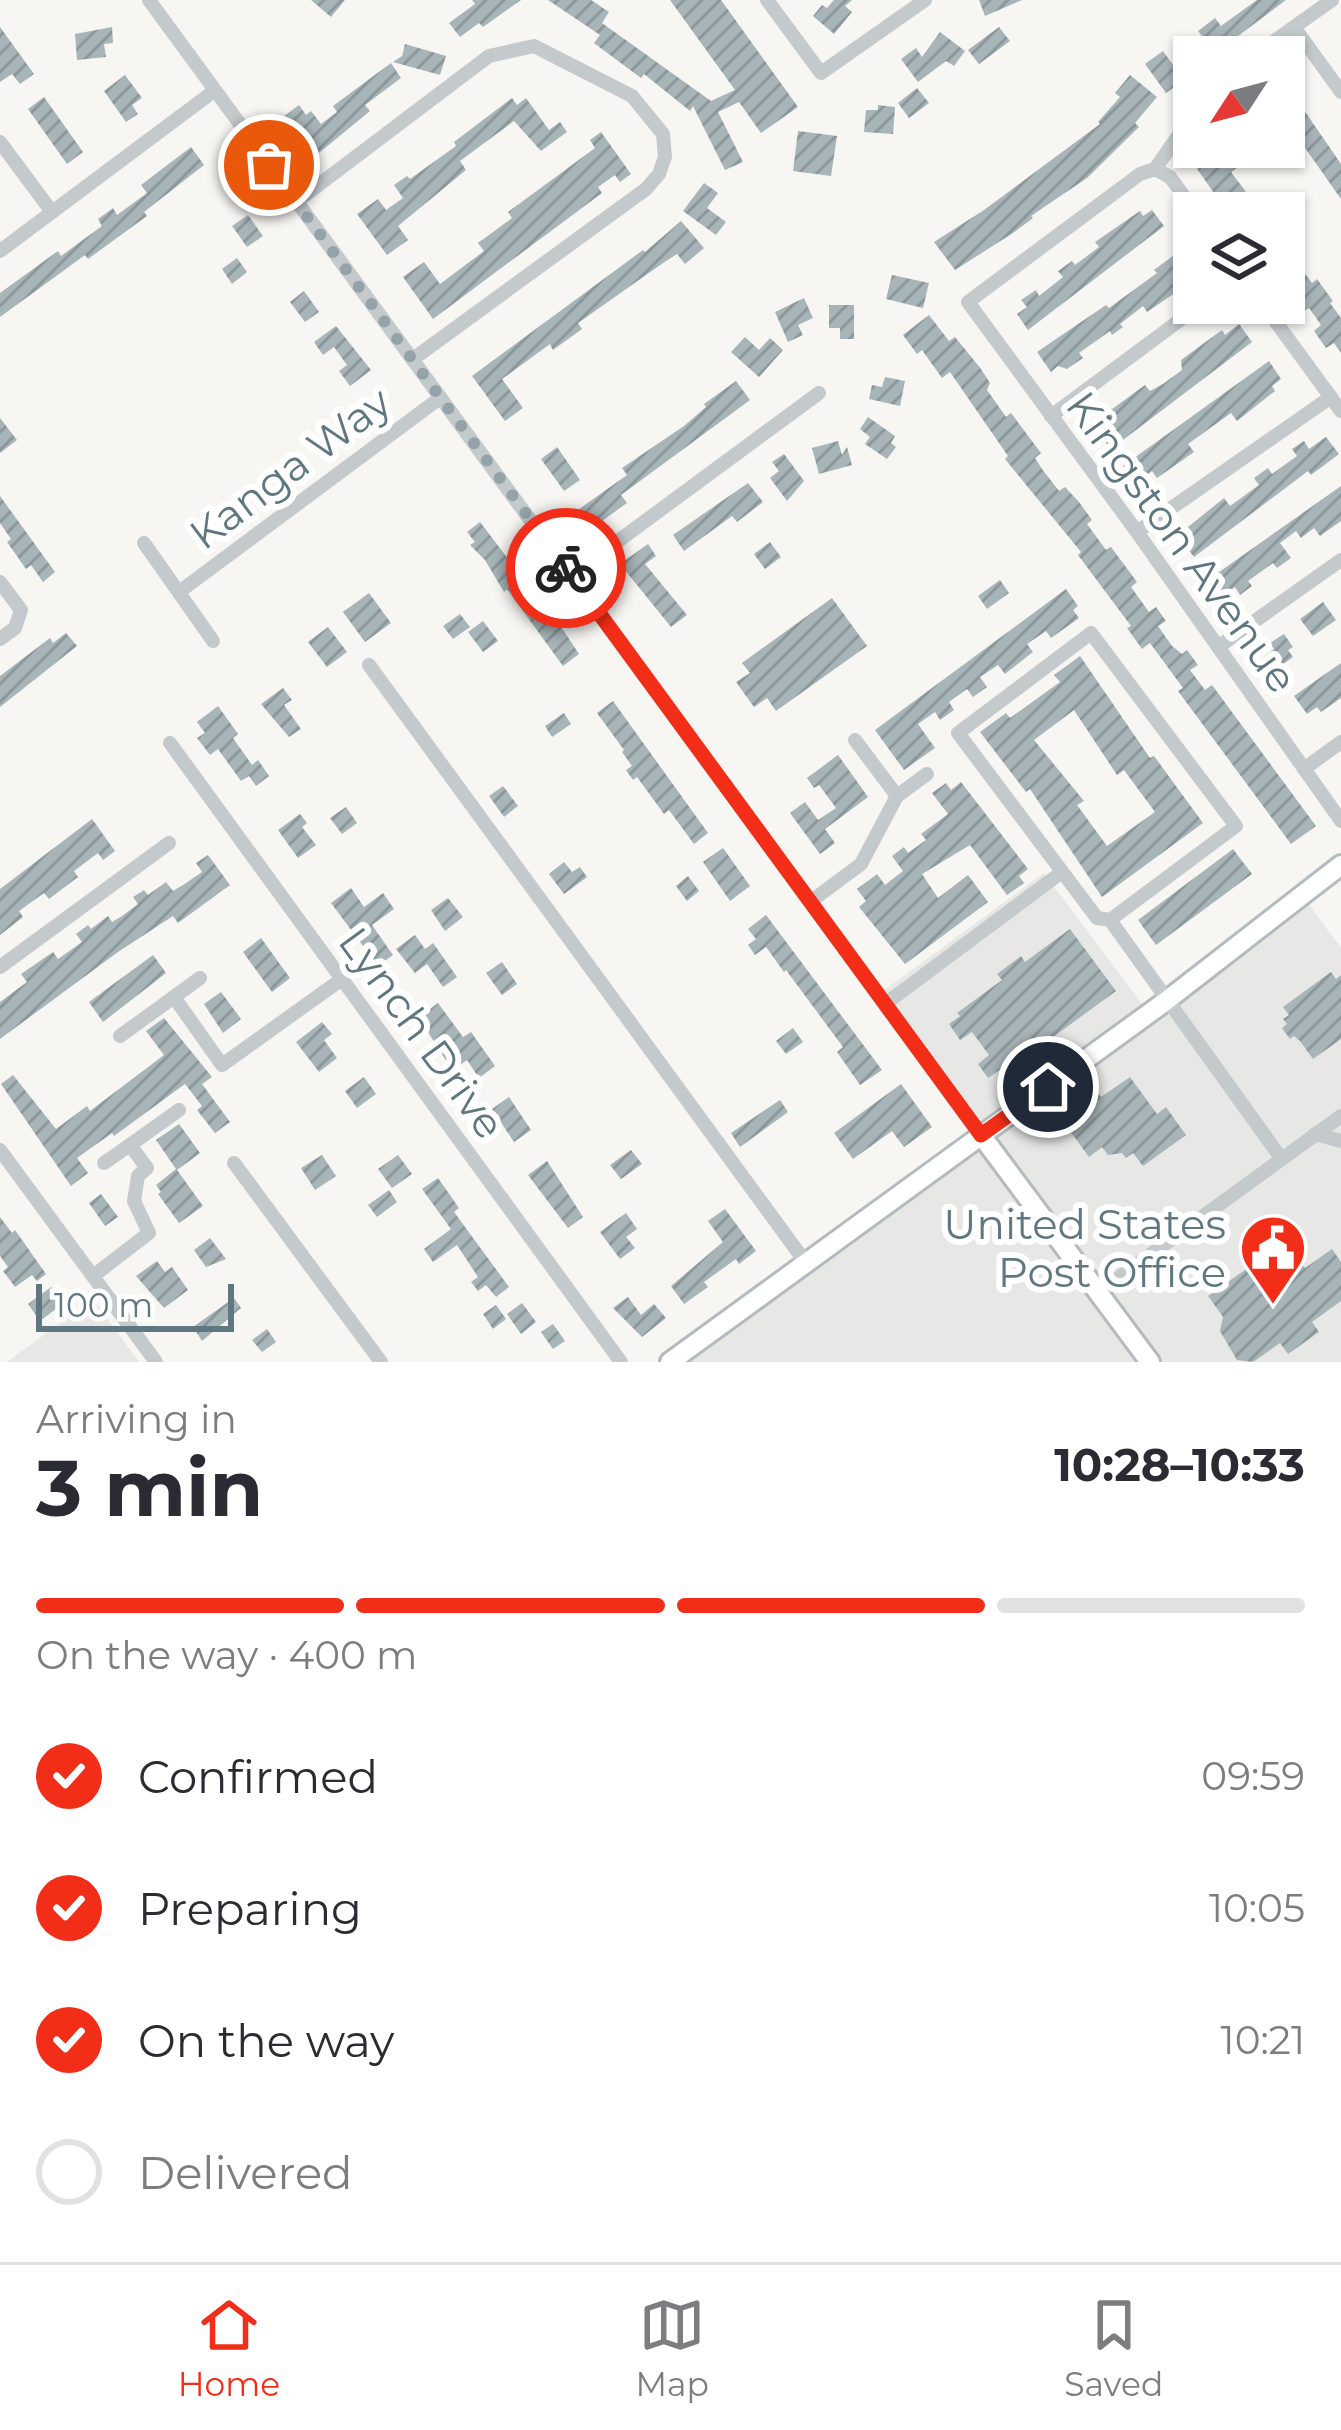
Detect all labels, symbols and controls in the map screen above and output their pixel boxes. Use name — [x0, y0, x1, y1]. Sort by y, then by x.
north arrow — [1173, 36, 1305, 168]
map controls — [1173, 36, 1305, 324]
pin — [218, 114, 320, 216]
icon: bag — [236, 132, 302, 198]
button: layers — [1173, 192, 1305, 324]
street label: Kanga Way — [179, 375, 401, 560]
street label: Kingston Avenue — [1055, 381, 1309, 703]
courier — [506, 508, 626, 628]
icon: bike — [533, 535, 599, 601]
street label: Lynch Drive — [328, 917, 516, 1149]
pin — [997, 1036, 1099, 1138]
icon: home — [1015, 1054, 1081, 1120]
place label: United States Post Office — [943, 1198, 1226, 1298]
public building icon: United States Post Office — [1238, 1213, 1308, 1307]
scale bar — [36, 1278, 234, 1331]
text: 100 m — [54, 1285, 153, 1325]
text: Arriving in — [36, 1395, 237, 1443]
text: 10:28–10:33 — [1054, 1437, 1305, 1492]
text: 3 min — [36, 1440, 263, 1536]
text: On the way · 400 m — [36, 1631, 417, 1679]
icon: check — [36, 1743, 102, 1809]
text: Confirmed — [138, 1749, 378, 1804]
text: 09:59 — [1201, 1752, 1305, 1800]
icon: check — [36, 1875, 102, 1941]
text: Preparing — [138, 1881, 362, 1936]
text: 10:05 — [1209, 1884, 1305, 1932]
icon: check — [36, 2007, 102, 2073]
text: On the way — [138, 2013, 394, 2068]
text: 10:21 — [1221, 2016, 1305, 2064]
text: Delivered — [138, 2145, 353, 2200]
tab: Home — [178, 2292, 280, 2404]
tab: Map — [635, 2292, 709, 2404]
tab: Saved — [1064, 2292, 1163, 2404]

